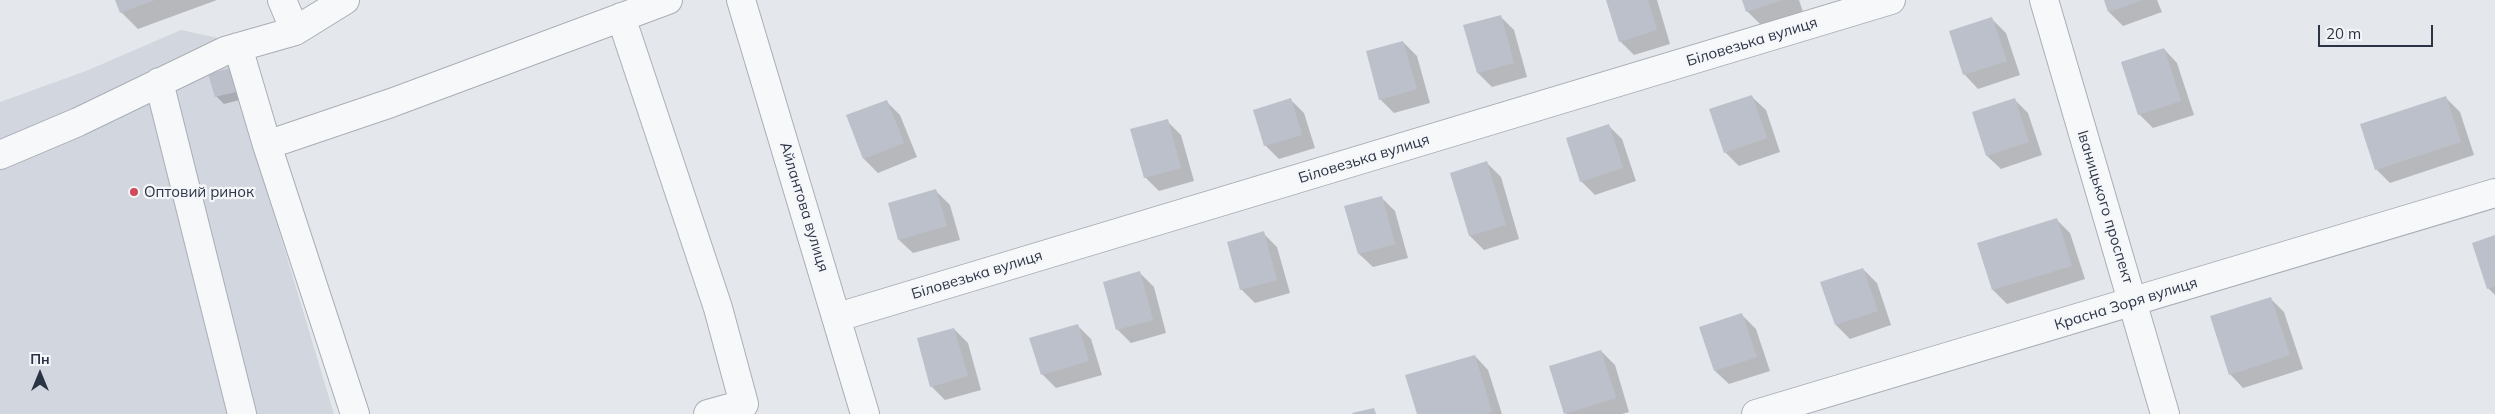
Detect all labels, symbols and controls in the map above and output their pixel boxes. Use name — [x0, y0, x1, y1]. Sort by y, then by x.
street label: Біловезька вулиця — [1684, 13, 1820, 71]
scale bar — [2320, 15, 2435, 47]
text: 20 m — [2326, 24, 2361, 43]
street label: Іваницького проспект — [2073, 128, 2137, 286]
street label: Біловезька вулиця — [1296, 130, 1432, 188]
street label: Айлантова вулиця — [776, 140, 832, 274]
place label: Оптовий ринок — [144, 183, 254, 201]
marker: Оптовий ринок — [128, 186, 140, 198]
street label: Біловезька вулиця — [909, 246, 1045, 304]
street label: Красна Зоря вулиця — [2052, 274, 2200, 334]
north arrow — [15, 349, 65, 399]
text: Пн — [30, 350, 50, 368]

